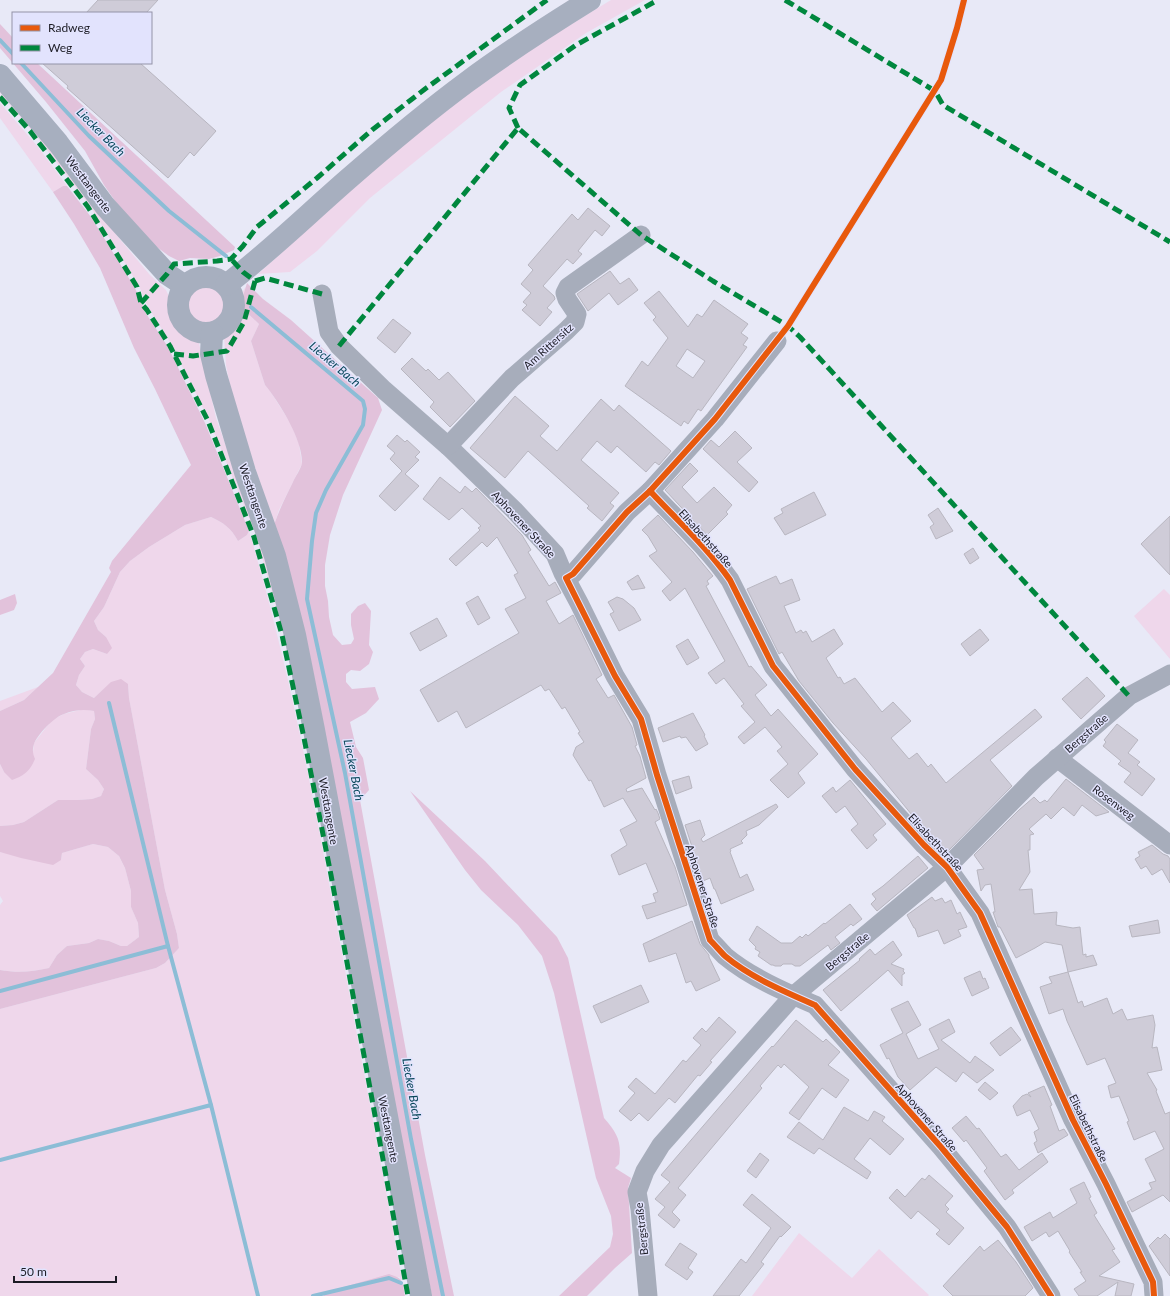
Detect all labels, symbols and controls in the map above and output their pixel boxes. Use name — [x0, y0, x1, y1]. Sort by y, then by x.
legend — [12, 12, 152, 64]
text: Radweg — [48, 20, 90, 35]
text: Weg — [48, 40, 72, 55]
water label: Liecker Bach — [74, 105, 128, 159]
street label: Westtangente — [63, 153, 115, 215]
street label: Am Rittersitz — [520, 320, 576, 372]
water label: Liecker Bach — [306, 338, 364, 390]
street label: Westtangente — [237, 462, 271, 530]
street label: Aphovener Straße — [490, 488, 559, 560]
street label: Elisabethstraße — [676, 506, 736, 570]
street label: Bergstraße — [1062, 711, 1110, 755]
water label: Liecker Bach — [341, 738, 367, 802]
street label: Westtangente — [317, 777, 341, 846]
street label: Rosenweg — [1090, 782, 1138, 822]
street label: Elisabethstraße — [906, 810, 966, 874]
street label: Aphovener Straße — [683, 843, 723, 930]
street label: Bergstraße — [823, 929, 872, 973]
water label: Liecker Bach — [399, 1057, 425, 1121]
street label: Aphovener Straße — [894, 1080, 961, 1154]
street label: Elisabethstraße — [1067, 1092, 1111, 1164]
street label: Westtangente — [376, 1095, 402, 1164]
street label: Bergstraße — [632, 1202, 650, 1256]
scale bar — [14, 1258, 116, 1284]
text: 50 m — [20, 1264, 47, 1279]

